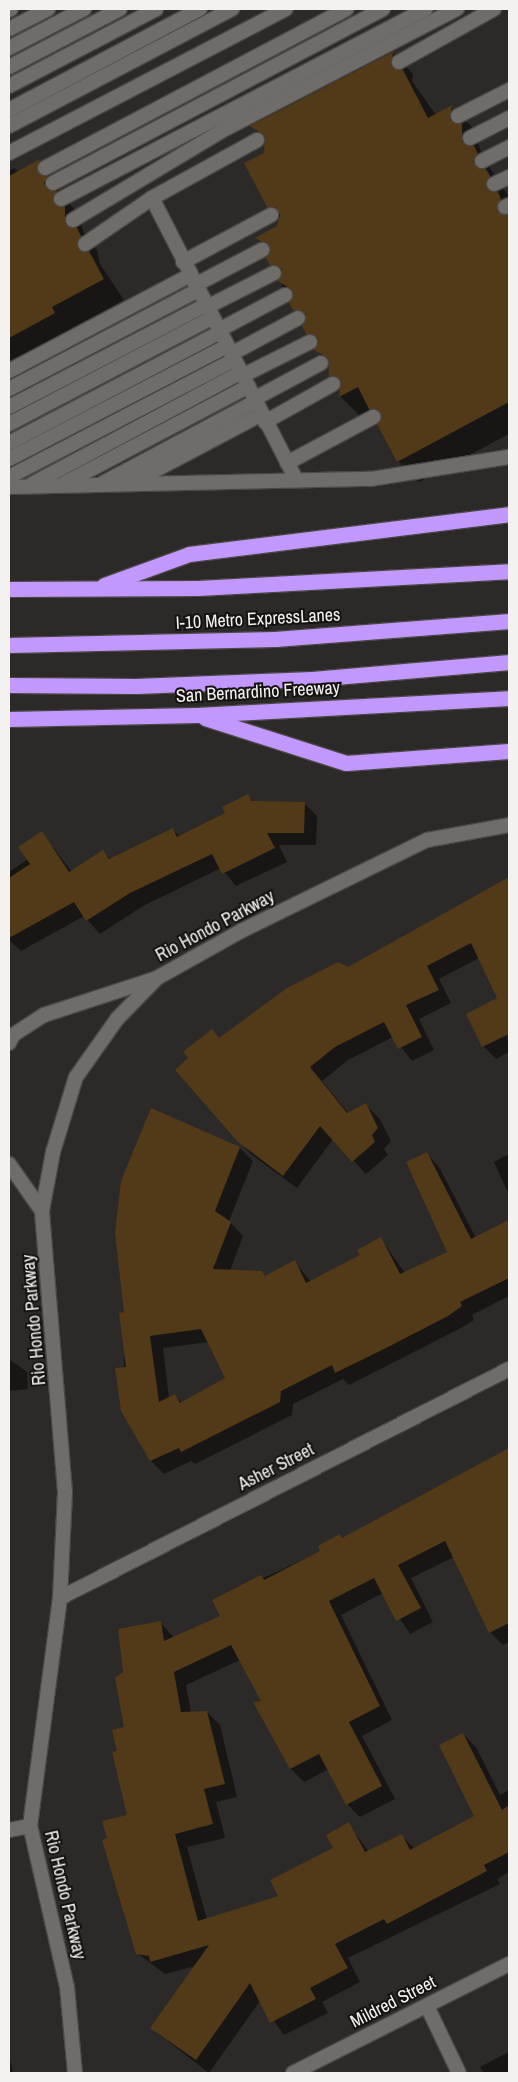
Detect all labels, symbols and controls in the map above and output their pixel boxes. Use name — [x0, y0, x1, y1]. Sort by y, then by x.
street label: I-10 Metro ExpressLanes — [175, 604, 341, 634]
street label: San Bernardino Freeway — [176, 677, 340, 707]
street label: Rio Hondo Parkway — [152, 886, 278, 966]
street label: Rio Hondo Parkway — [18, 1254, 50, 1386]
street label: Asher Street — [235, 1439, 317, 1495]
street label: Rio Hondo Parkway — [40, 1829, 90, 1961]
street label: Mildred Street — [347, 1971, 439, 2033]

